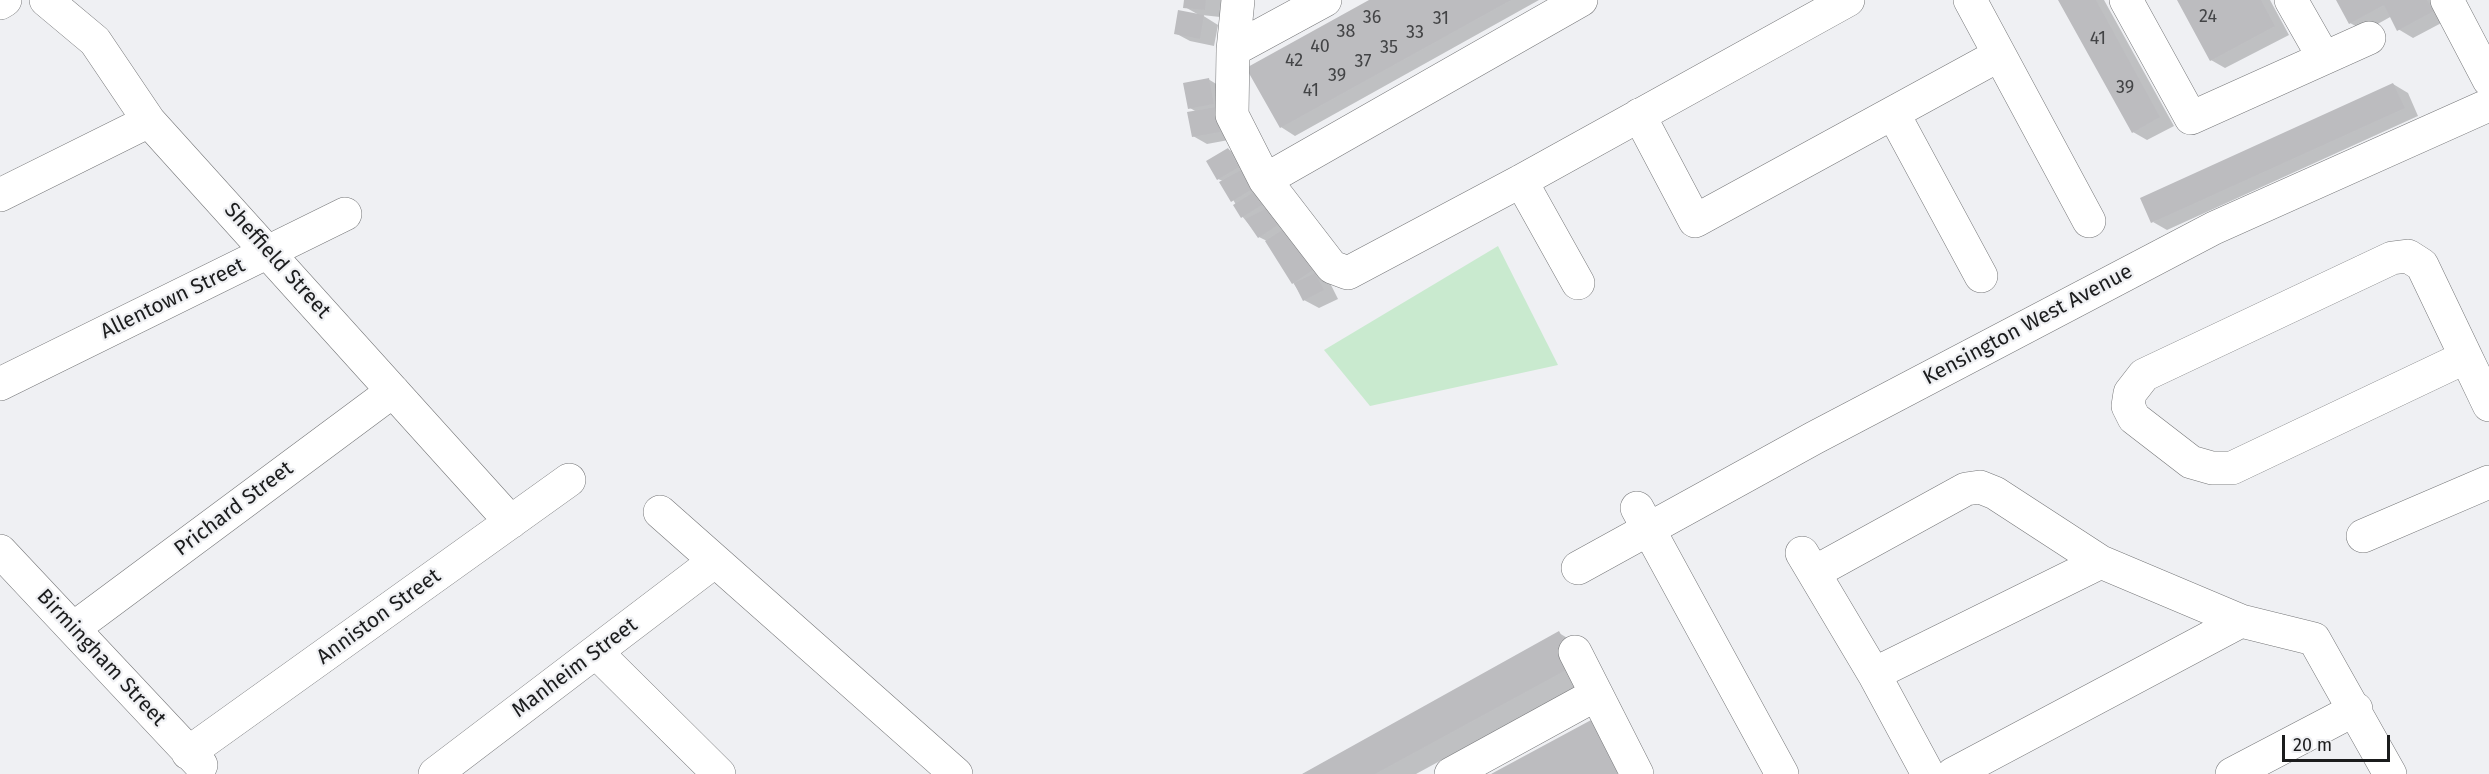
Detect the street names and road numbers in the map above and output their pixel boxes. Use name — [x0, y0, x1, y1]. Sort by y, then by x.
street label: Sheffield Street — [218, 198, 336, 324]
street label: Allentown Street — [97, 253, 249, 345]
street label: Kensington West Avenue — [1919, 259, 2137, 391]
street label: Prichard Street — [170, 456, 298, 562]
street label: Anniston Street — [312, 564, 446, 670]
street label: Birmingham Street — [31, 584, 171, 732]
street label: Manheim Street — [507, 613, 643, 723]

